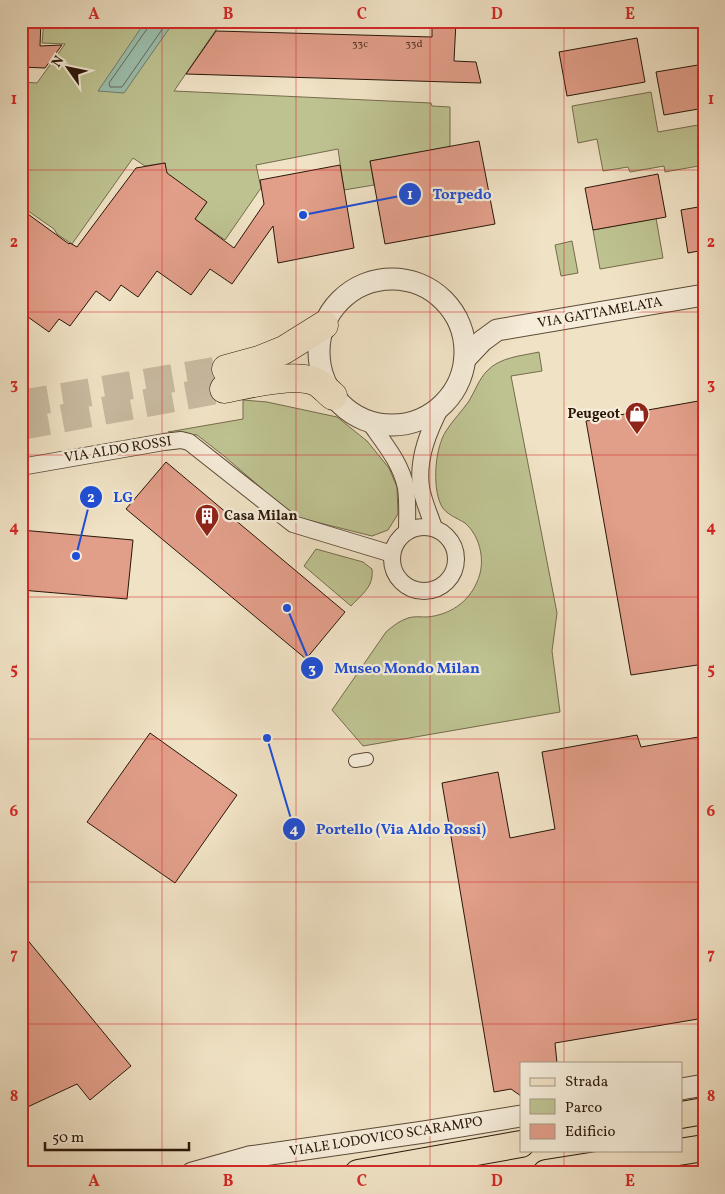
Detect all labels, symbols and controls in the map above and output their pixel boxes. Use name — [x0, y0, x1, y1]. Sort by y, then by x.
text: A — [88, 4, 100, 26]
text: B — [223, 4, 234, 26]
text: C — [357, 4, 367, 26]
text: D — [491, 4, 503, 26]
text: E — [625, 4, 635, 26]
house number: 33c — [352, 37, 368, 52]
house number: 33d — [405, 37, 423, 52]
north arrow — [42, 42, 92, 92]
text: N — [48, 52, 69, 71]
text: 1 — [11, 89, 17, 111]
text: 1 — [708, 89, 714, 111]
callout: Torpedo — [397, 179, 501, 209]
text: 1 — [407, 185, 413, 206]
text: Torpedo — [432, 185, 492, 206]
text: 2 — [10, 232, 18, 254]
text: 2 — [707, 232, 715, 254]
street label: VIA GATTAMELATA — [536, 293, 664, 333]
text: 3 — [10, 374, 18, 396]
text: 3 — [707, 374, 715, 396]
shop icon: Peugeot — [624, 401, 650, 435]
place label: Peugeot — [568, 405, 620, 424]
street label: VIA ALDO ROSSI — [63, 432, 173, 468]
callout: LG — [78, 482, 143, 512]
text: 2 — [87, 488, 95, 509]
text: LG — [113, 488, 133, 509]
building icon: Casa Milan — [194, 503, 220, 537]
place label: Casa Milan — [224, 507, 298, 526]
text: 4 — [9, 517, 19, 539]
text: 4 — [706, 517, 716, 539]
callout: Museo Mondo Milan — [300, 653, 490, 683]
text: 5 — [10, 659, 18, 681]
text: 3 — [308, 659, 316, 680]
text: Museo Mondo Milan — [334, 659, 480, 680]
text: 5 — [707, 659, 715, 681]
text: 6 — [10, 801, 19, 823]
text: 6 — [707, 801, 716, 823]
callout: Portello (Via Aldo Rossi) — [281, 814, 496, 844]
text: 4 — [289, 820, 299, 841]
text: Portello (Via Aldo Rossi) — [316, 820, 486, 841]
text: 7 — [10, 944, 18, 966]
text: 7 — [707, 944, 715, 966]
legend — [520, 1062, 682, 1152]
text: Strada — [565, 1072, 608, 1093]
text: 8 — [10, 1086, 18, 1108]
text: 8 — [707, 1086, 715, 1108]
text: Parco — [565, 1098, 602, 1119]
street label: VIALE LODOVICO SCARAMPO — [288, 1112, 484, 1162]
scale bar — [45, 1119, 189, 1151]
text: Edificio — [565, 1122, 616, 1143]
text: 50 m — [52, 1128, 84, 1149]
text: A — [88, 1171, 100, 1193]
text: B — [223, 1171, 234, 1193]
text: C — [357, 1171, 367, 1193]
text: D — [491, 1171, 503, 1193]
text: E — [625, 1171, 635, 1193]

